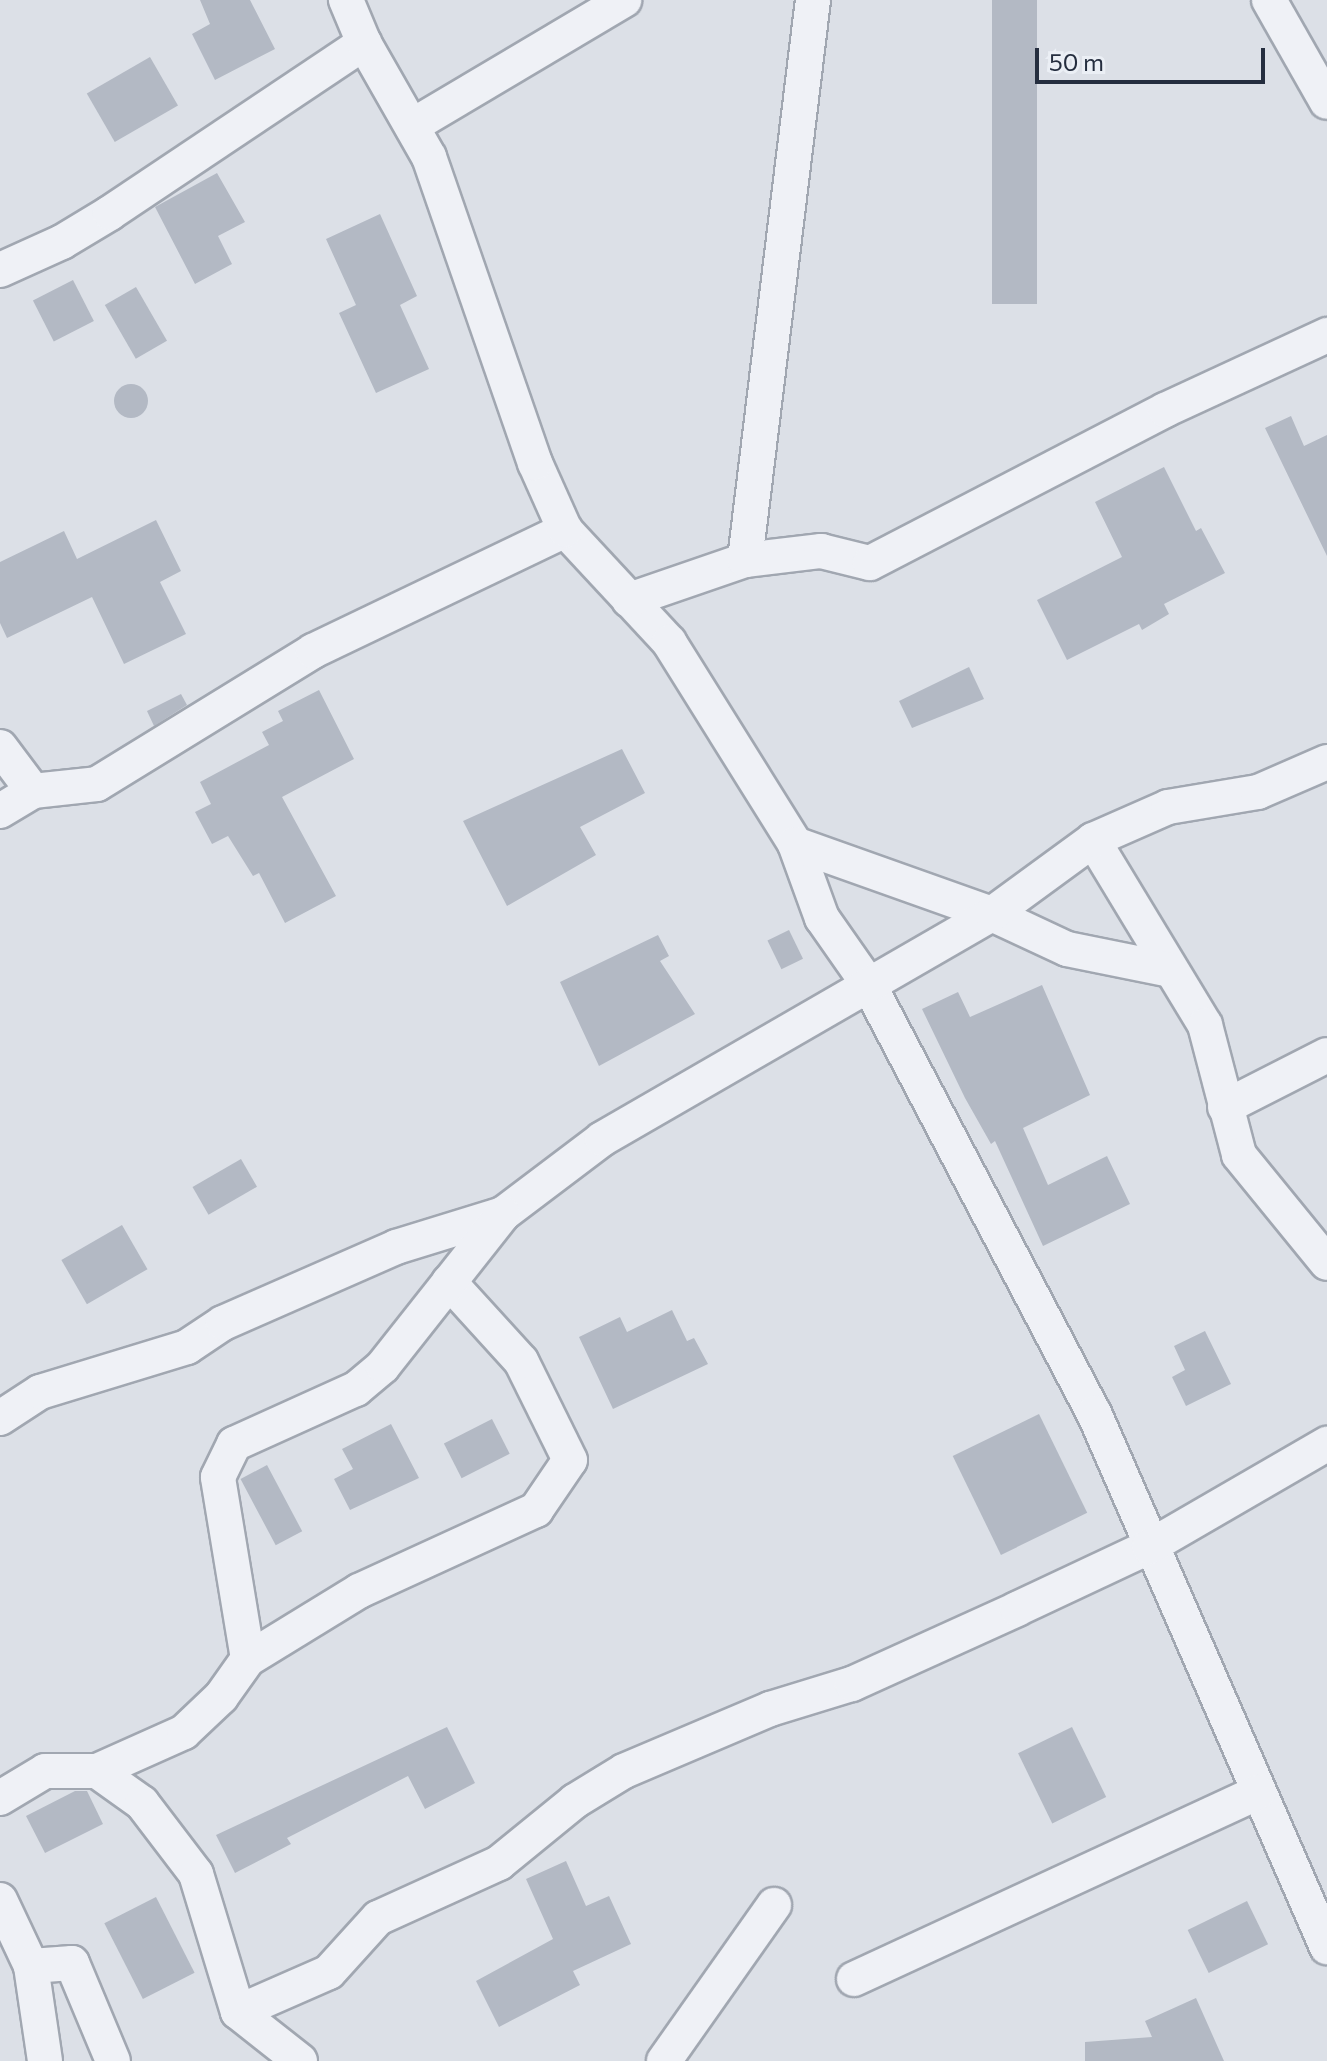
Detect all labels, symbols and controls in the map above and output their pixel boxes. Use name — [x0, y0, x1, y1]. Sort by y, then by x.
scale bar — [1039, 32, 1269, 82]
text: 50 m — [1049, 47, 1104, 76]

